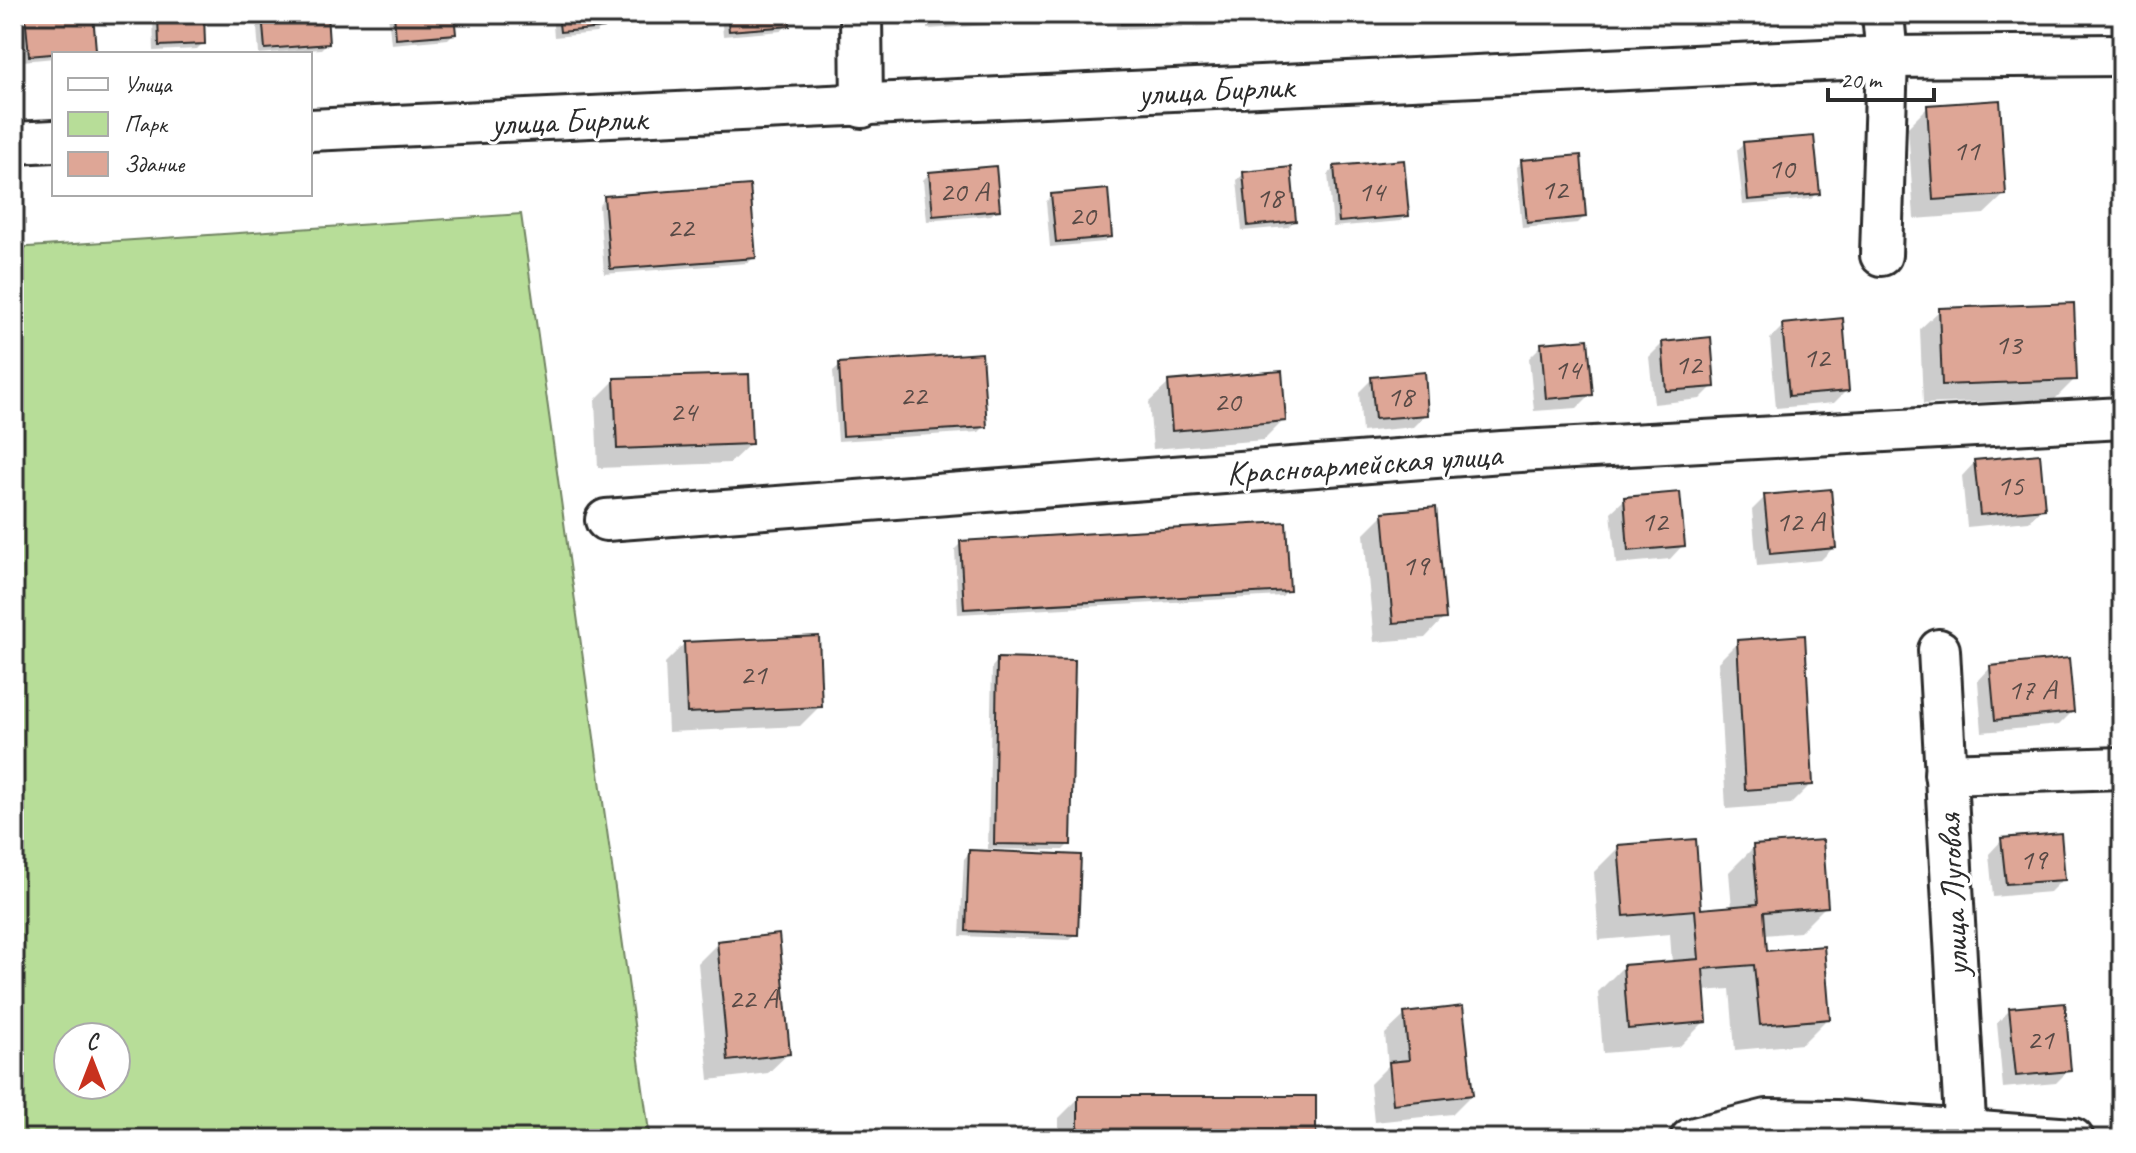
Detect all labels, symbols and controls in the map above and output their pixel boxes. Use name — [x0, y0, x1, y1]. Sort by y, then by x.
legend — [52, 52, 312, 196]
scale bar — [1828, 52, 1934, 102]
street label: улица Бирлик — [1135, 64, 1298, 115]
text: 20 m — [1840, 65, 1883, 95]
text: Улица — [124, 69, 173, 99]
street label: улица Бирлик — [488, 96, 650, 145]
text: Парк — [124, 109, 169, 139]
house number: 11 — [1953, 131, 1981, 169]
text: Здание — [124, 149, 186, 179]
house number: 10 — [1768, 149, 1797, 187]
house number: 12 — [1541, 170, 1570, 208]
house number: 20 А — [939, 172, 991, 210]
house number: 14 — [1358, 172, 1387, 210]
house number: 18 — [1256, 178, 1285, 216]
house number: 20 — [1069, 196, 1098, 234]
house number: 22 — [667, 208, 696, 246]
house number: 13 — [1995, 325, 2024, 363]
house number: 12 — [1803, 338, 1832, 376]
house number: 12 — [1675, 345, 1704, 383]
house number: 14 — [1554, 350, 1583, 388]
house number: 22 — [900, 376, 929, 414]
house number: 18 — [1387, 377, 1416, 415]
house number: 20 — [1214, 382, 1243, 420]
house number: 24 — [670, 392, 699, 430]
street label: Красноармейская улица — [1225, 432, 1505, 495]
house number: 15 — [1997, 466, 2025, 504]
house number: 12 — [1641, 502, 1670, 540]
house number: 12 А — [1775, 502, 1827, 540]
house number: 19 — [1402, 546, 1431, 584]
house number: 21 — [740, 655, 768, 693]
house number: 17 А — [2007, 670, 2059, 708]
street label: улица Луговая — [1927, 811, 1978, 980]
house number: 19 — [2020, 840, 2049, 878]
house number: 22 А — [728, 979, 780, 1017]
house number: 21 — [2027, 1020, 2055, 1058]
north arrow — [52, 1021, 132, 1101]
text: С — [87, 1028, 101, 1056]

